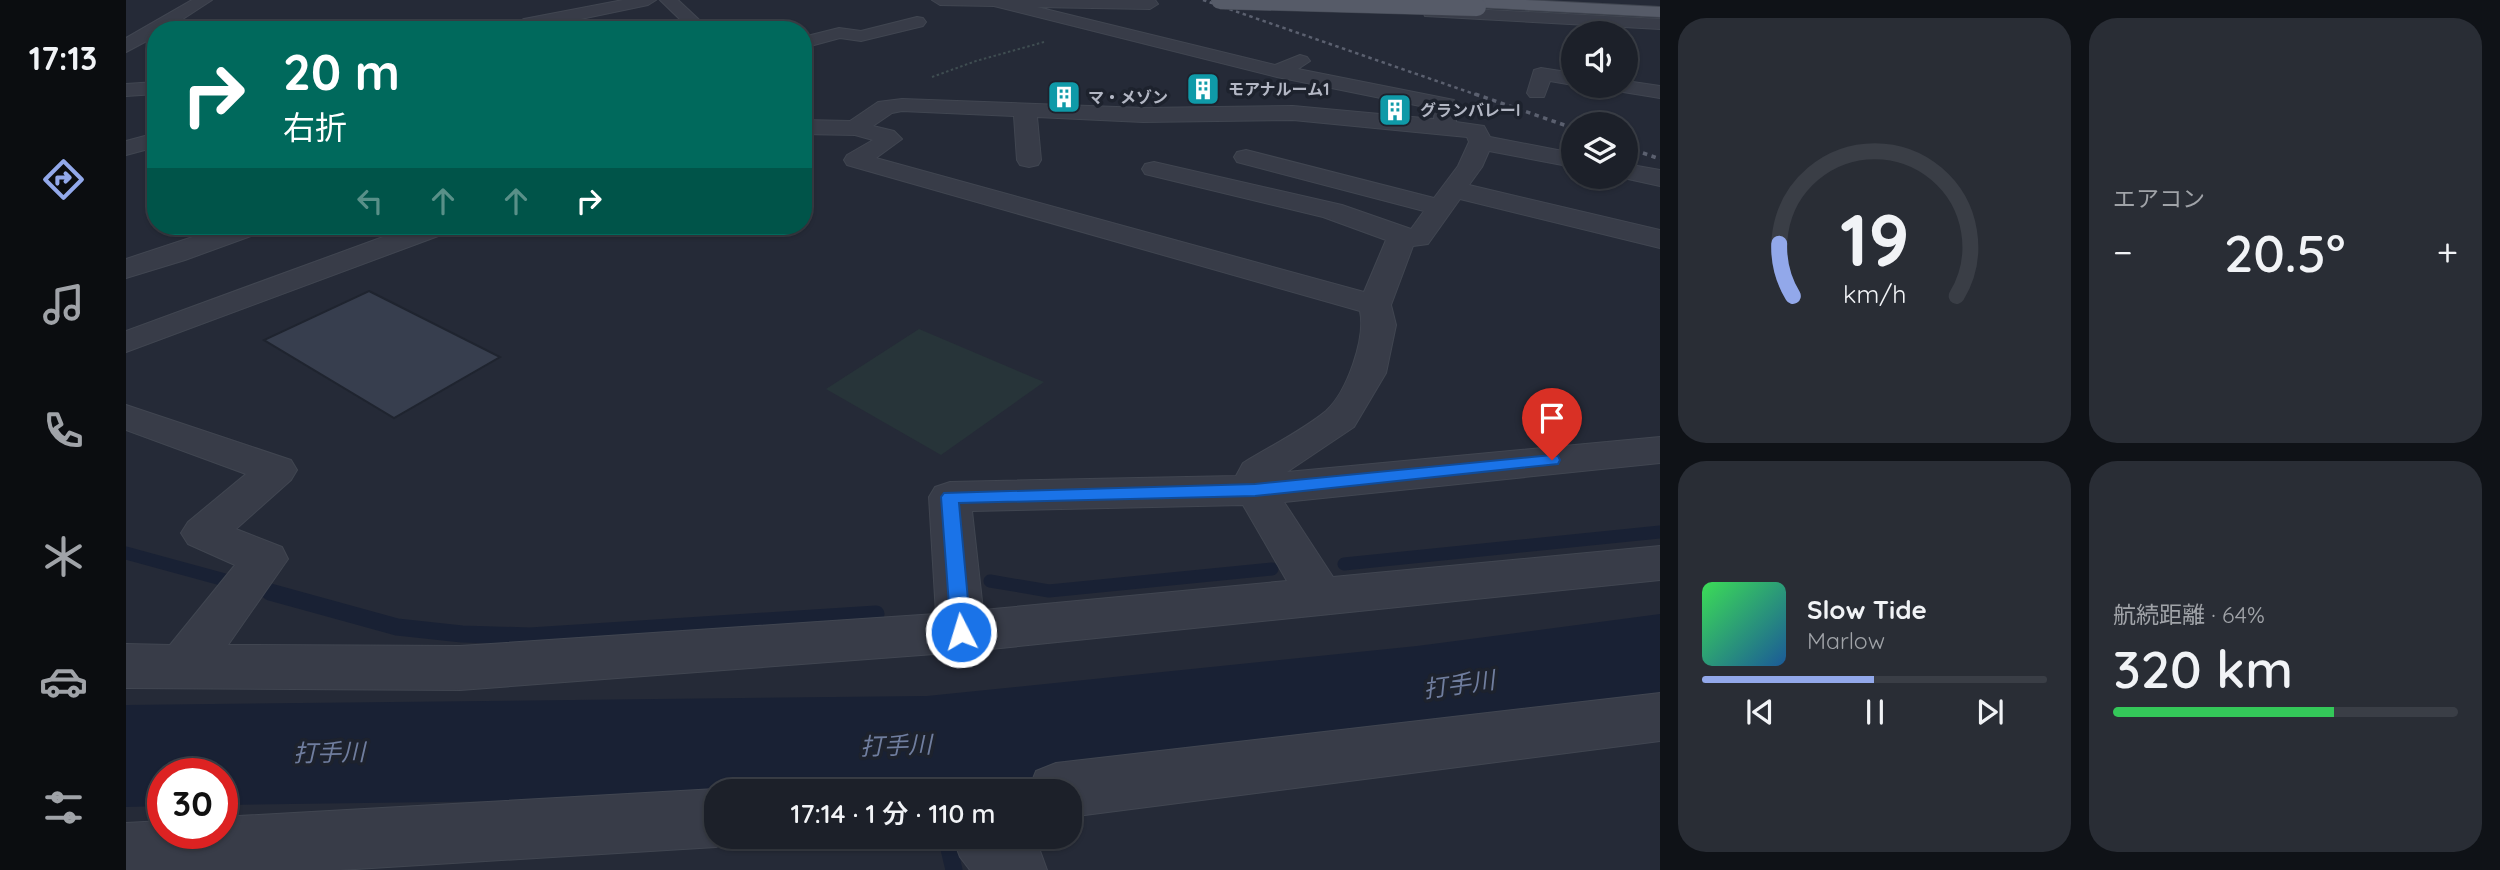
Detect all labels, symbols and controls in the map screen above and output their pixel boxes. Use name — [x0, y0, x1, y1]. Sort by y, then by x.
map controls — [1561, 21, 1638, 189]
button: sound — [1561, 21, 1638, 98]
text: 17:13 — [29, 38, 97, 78]
text: 20 m — [283, 41, 400, 102]
icon: right — [168, 49, 259, 140]
building icon: モアナルーム1 — [1184, 70, 1222, 108]
building icon: マ・メゾン — [1045, 78, 1083, 116]
place label: モアナルーム1 — [1228, 79, 1329, 99]
place label: マ・メゾン — [1088, 87, 1168, 107]
building icon: グランバレーI — [1376, 91, 1414, 129]
place label: グランバレーI — [1420, 100, 1520, 120]
text: 右折 — [283, 107, 347, 147]
button: layers — [1561, 112, 1638, 189]
icon: directions — [39, 155, 88, 204]
icon: left — [351, 182, 389, 220]
icon: ahead — [424, 182, 462, 220]
icon: ahead — [497, 182, 535, 220]
icon: right — [570, 182, 608, 220]
text: エアコン — [2113, 184, 2205, 213]
text: 19 — [1840, 194, 1909, 285]
text: 20.5° — [2224, 220, 2345, 285]
text: − — [2113, 228, 2133, 276]
text: + — [2437, 228, 2458, 276]
text: km/h — [1843, 278, 1906, 309]
icon: music — [39, 280, 88, 329]
pin — [1522, 388, 1582, 460]
icon: arrive — [1533, 399, 1571, 437]
icon: phone — [39, 406, 88, 455]
icon: climate — [39, 532, 88, 581]
text: Slow Tide — [1807, 593, 1927, 626]
position arrow — [924, 595, 998, 669]
text: 航続距離 · 64% — [2113, 600, 2265, 629]
text: Marlow — [1807, 626, 1885, 655]
text: 320 km — [2113, 636, 2293, 701]
icon: car — [39, 657, 88, 706]
water label: 打手川 — [1421, 664, 1500, 704]
icon: previous — [1741, 693, 1779, 731]
icon: pause — [1856, 693, 1894, 731]
icon: next — [1971, 693, 2009, 731]
water label: 打手川 — [859, 729, 935, 761]
water label: 打手川 — [293, 736, 368, 768]
speed limit sign: 30 — [147, 758, 238, 849]
icon: filters — [39, 783, 88, 832]
text: 17:14 · 1 分 · 110 m — [791, 797, 995, 830]

